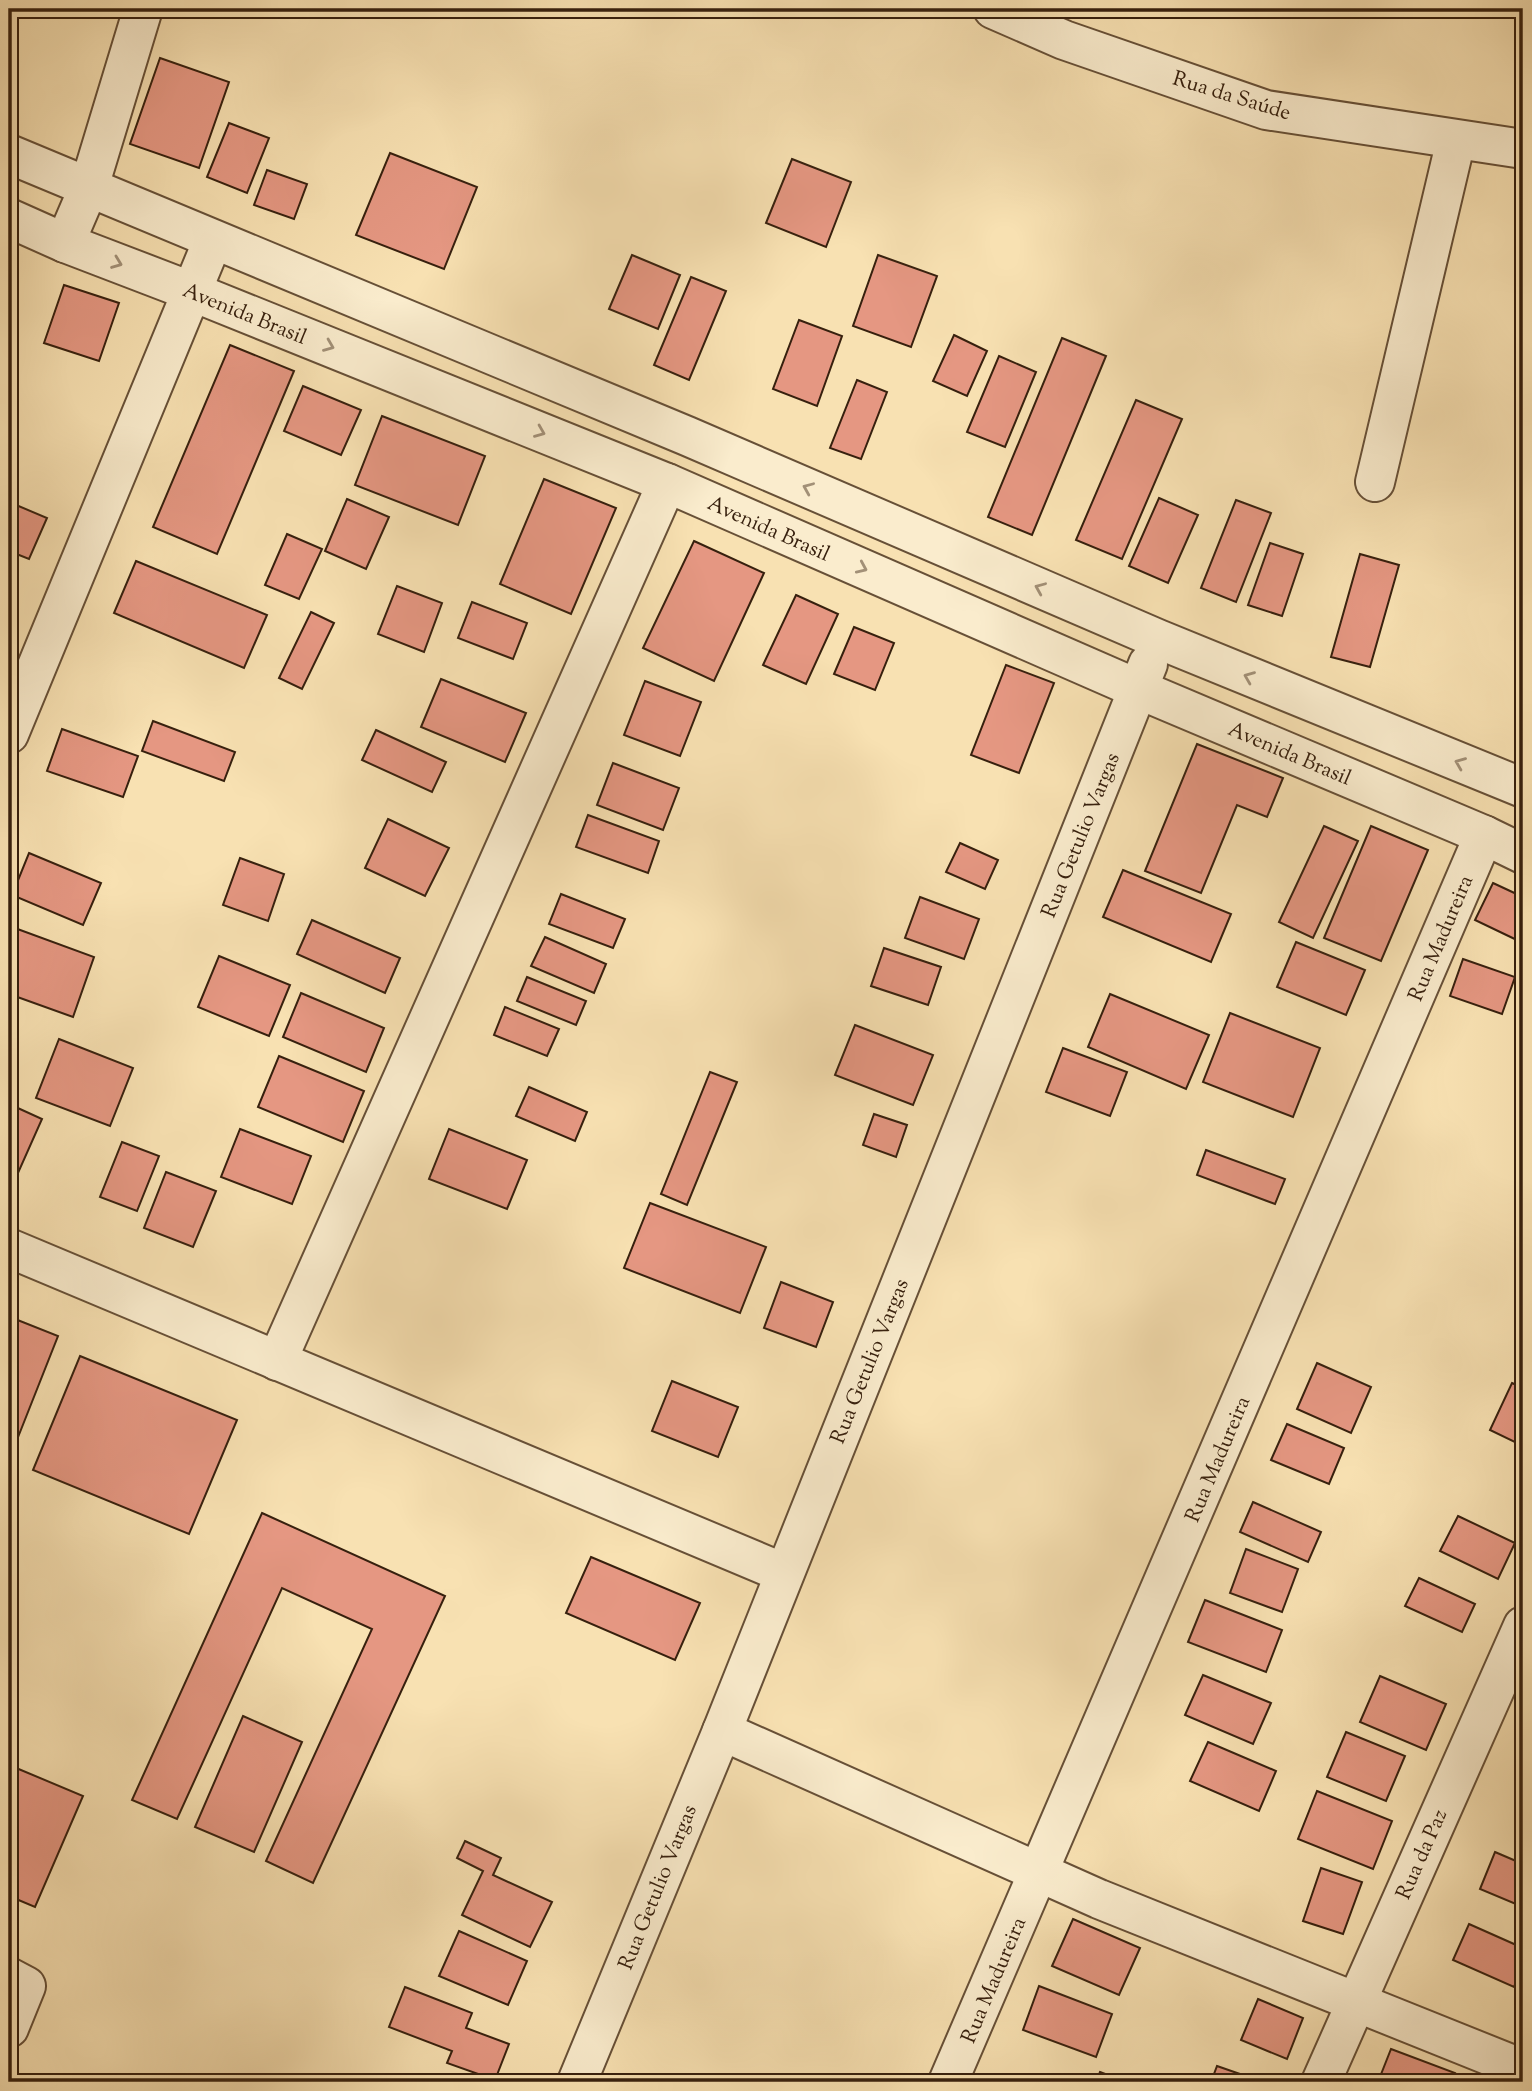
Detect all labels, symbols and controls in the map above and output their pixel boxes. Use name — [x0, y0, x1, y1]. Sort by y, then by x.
street label: Rua da Saúde — [1169, 65, 1294, 129]
one-way arrow — [110, 255, 123, 269]
street label: Avenida Brasil — [178, 276, 311, 353]
one-way arrow — [322, 338, 334, 352]
one-way arrow — [533, 423, 545, 437]
one-way arrow — [803, 483, 815, 497]
street label: Avenida Brasil — [702, 489, 834, 570]
one-way arrow — [855, 560, 867, 574]
one-way arrow — [1034, 582, 1047, 596]
one-way arrow — [1244, 671, 1257, 685]
street label: Avenida Brasil — [1223, 715, 1356, 794]
street label: Rua Getulio Vargas — [1035, 749, 1129, 923]
one-way arrow — [1454, 758, 1466, 772]
street label: Rua Madureira — [1402, 871, 1482, 1006]
street label: Rua Getulio Vargas — [824, 1275, 918, 1449]
street label: Rua Madureira — [1179, 1392, 1259, 1527]
street label: Rua Getulio Vargas — [612, 1801, 706, 1975]
street label: Rua da Paz — [1390, 1805, 1456, 1905]
street label: Rua Madureira — [955, 1913, 1035, 2048]

